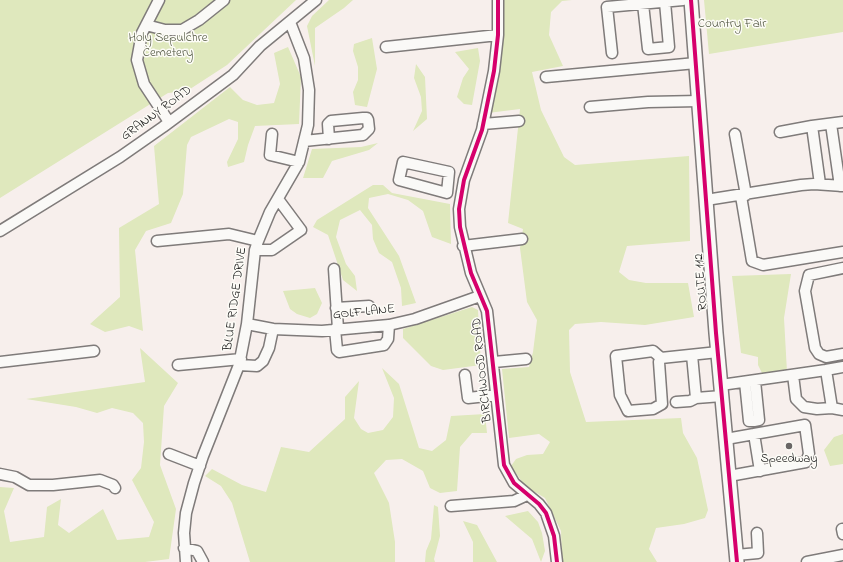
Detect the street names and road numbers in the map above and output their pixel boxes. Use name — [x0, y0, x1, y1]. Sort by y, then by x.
street label: GRANNY ROAD — [119, 83, 195, 145]
street label: BLUE RIDGE DRIVE — [221, 246, 251, 352]
street label: ROUTE 112 — [692, 253, 712, 311]
street label: GOLF LANE — [332, 302, 396, 324]
street label: BIRCHWOOD ROAD — [470, 317, 496, 423]

